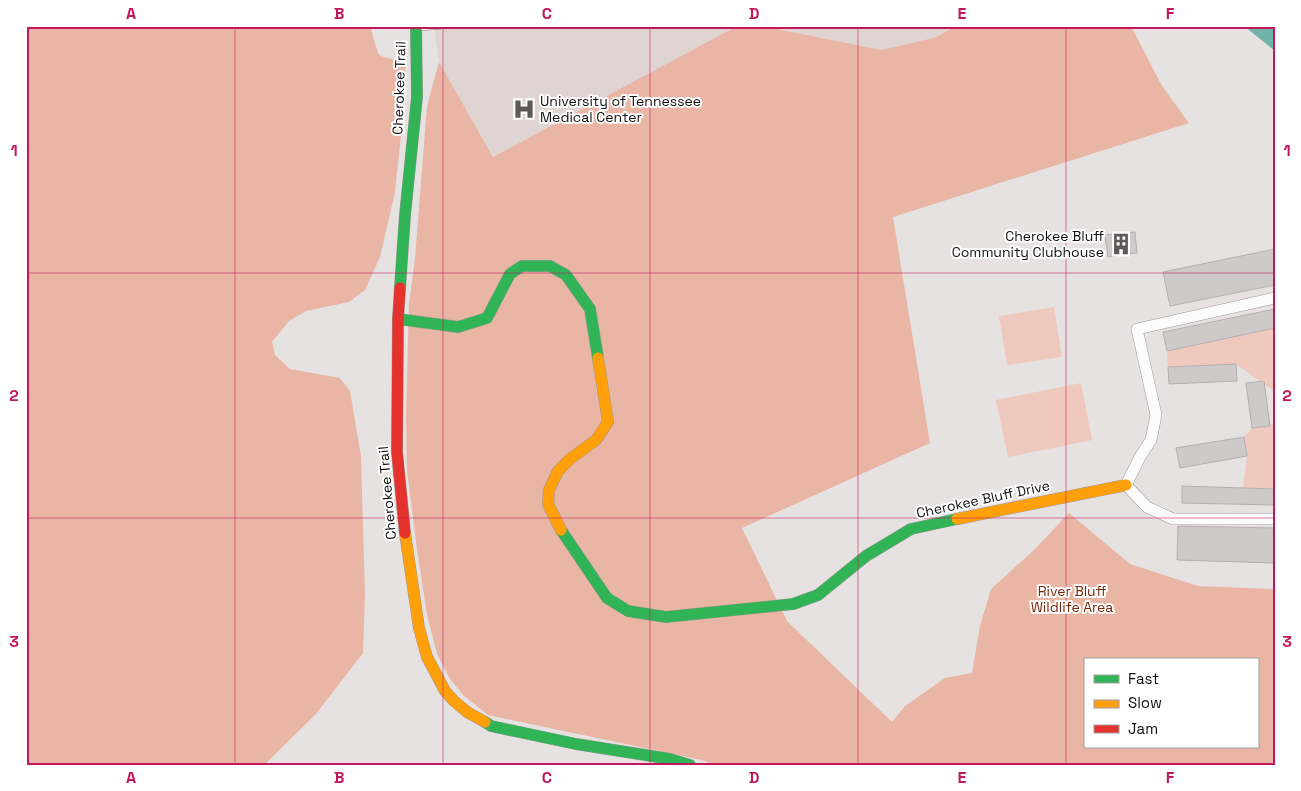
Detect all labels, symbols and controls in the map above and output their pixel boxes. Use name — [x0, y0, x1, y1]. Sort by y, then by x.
text: A — [126, 3, 136, 24]
text: B — [334, 3, 344, 24]
text: C — [542, 3, 552, 24]
text: D — [749, 3, 759, 24]
text: E — [958, 3, 967, 24]
text: F — [1166, 3, 1175, 24]
street label: Cherokee Trail — [388, 41, 410, 135]
place label: University of Tennessee Medical Center — [540, 92, 701, 126]
hospital icon: University of Tennessee Medical Center — [511, 96, 537, 122]
text: 1 — [10, 140, 18, 161]
text: 1 — [1283, 140, 1291, 161]
place label: Cherokee Bluff Community Clubhouse — [952, 227, 1104, 261]
building icon: Cherokee Bluff Community Clubhouse — [1108, 231, 1134, 257]
text: 2 — [9, 385, 19, 406]
text: 2 — [1282, 385, 1292, 406]
street label: Cherokee Trail — [374, 446, 400, 540]
street label: Cherokee Bluff Drive — [915, 476, 1051, 522]
park label: River Bluff Wildlife Area — [1031, 582, 1113, 616]
text: 3 — [9, 631, 19, 652]
text: 3 — [1282, 631, 1292, 652]
legend — [1084, 658, 1258, 748]
text: Fast — [1128, 669, 1159, 688]
text: Slow — [1128, 693, 1162, 712]
text: Jam — [1128, 719, 1158, 738]
text: A — [126, 767, 136, 788]
text: B — [334, 767, 344, 788]
text: C — [542, 767, 552, 788]
text: D — [749, 767, 759, 788]
text: E — [958, 767, 967, 788]
text: F — [1166, 767, 1175, 788]

